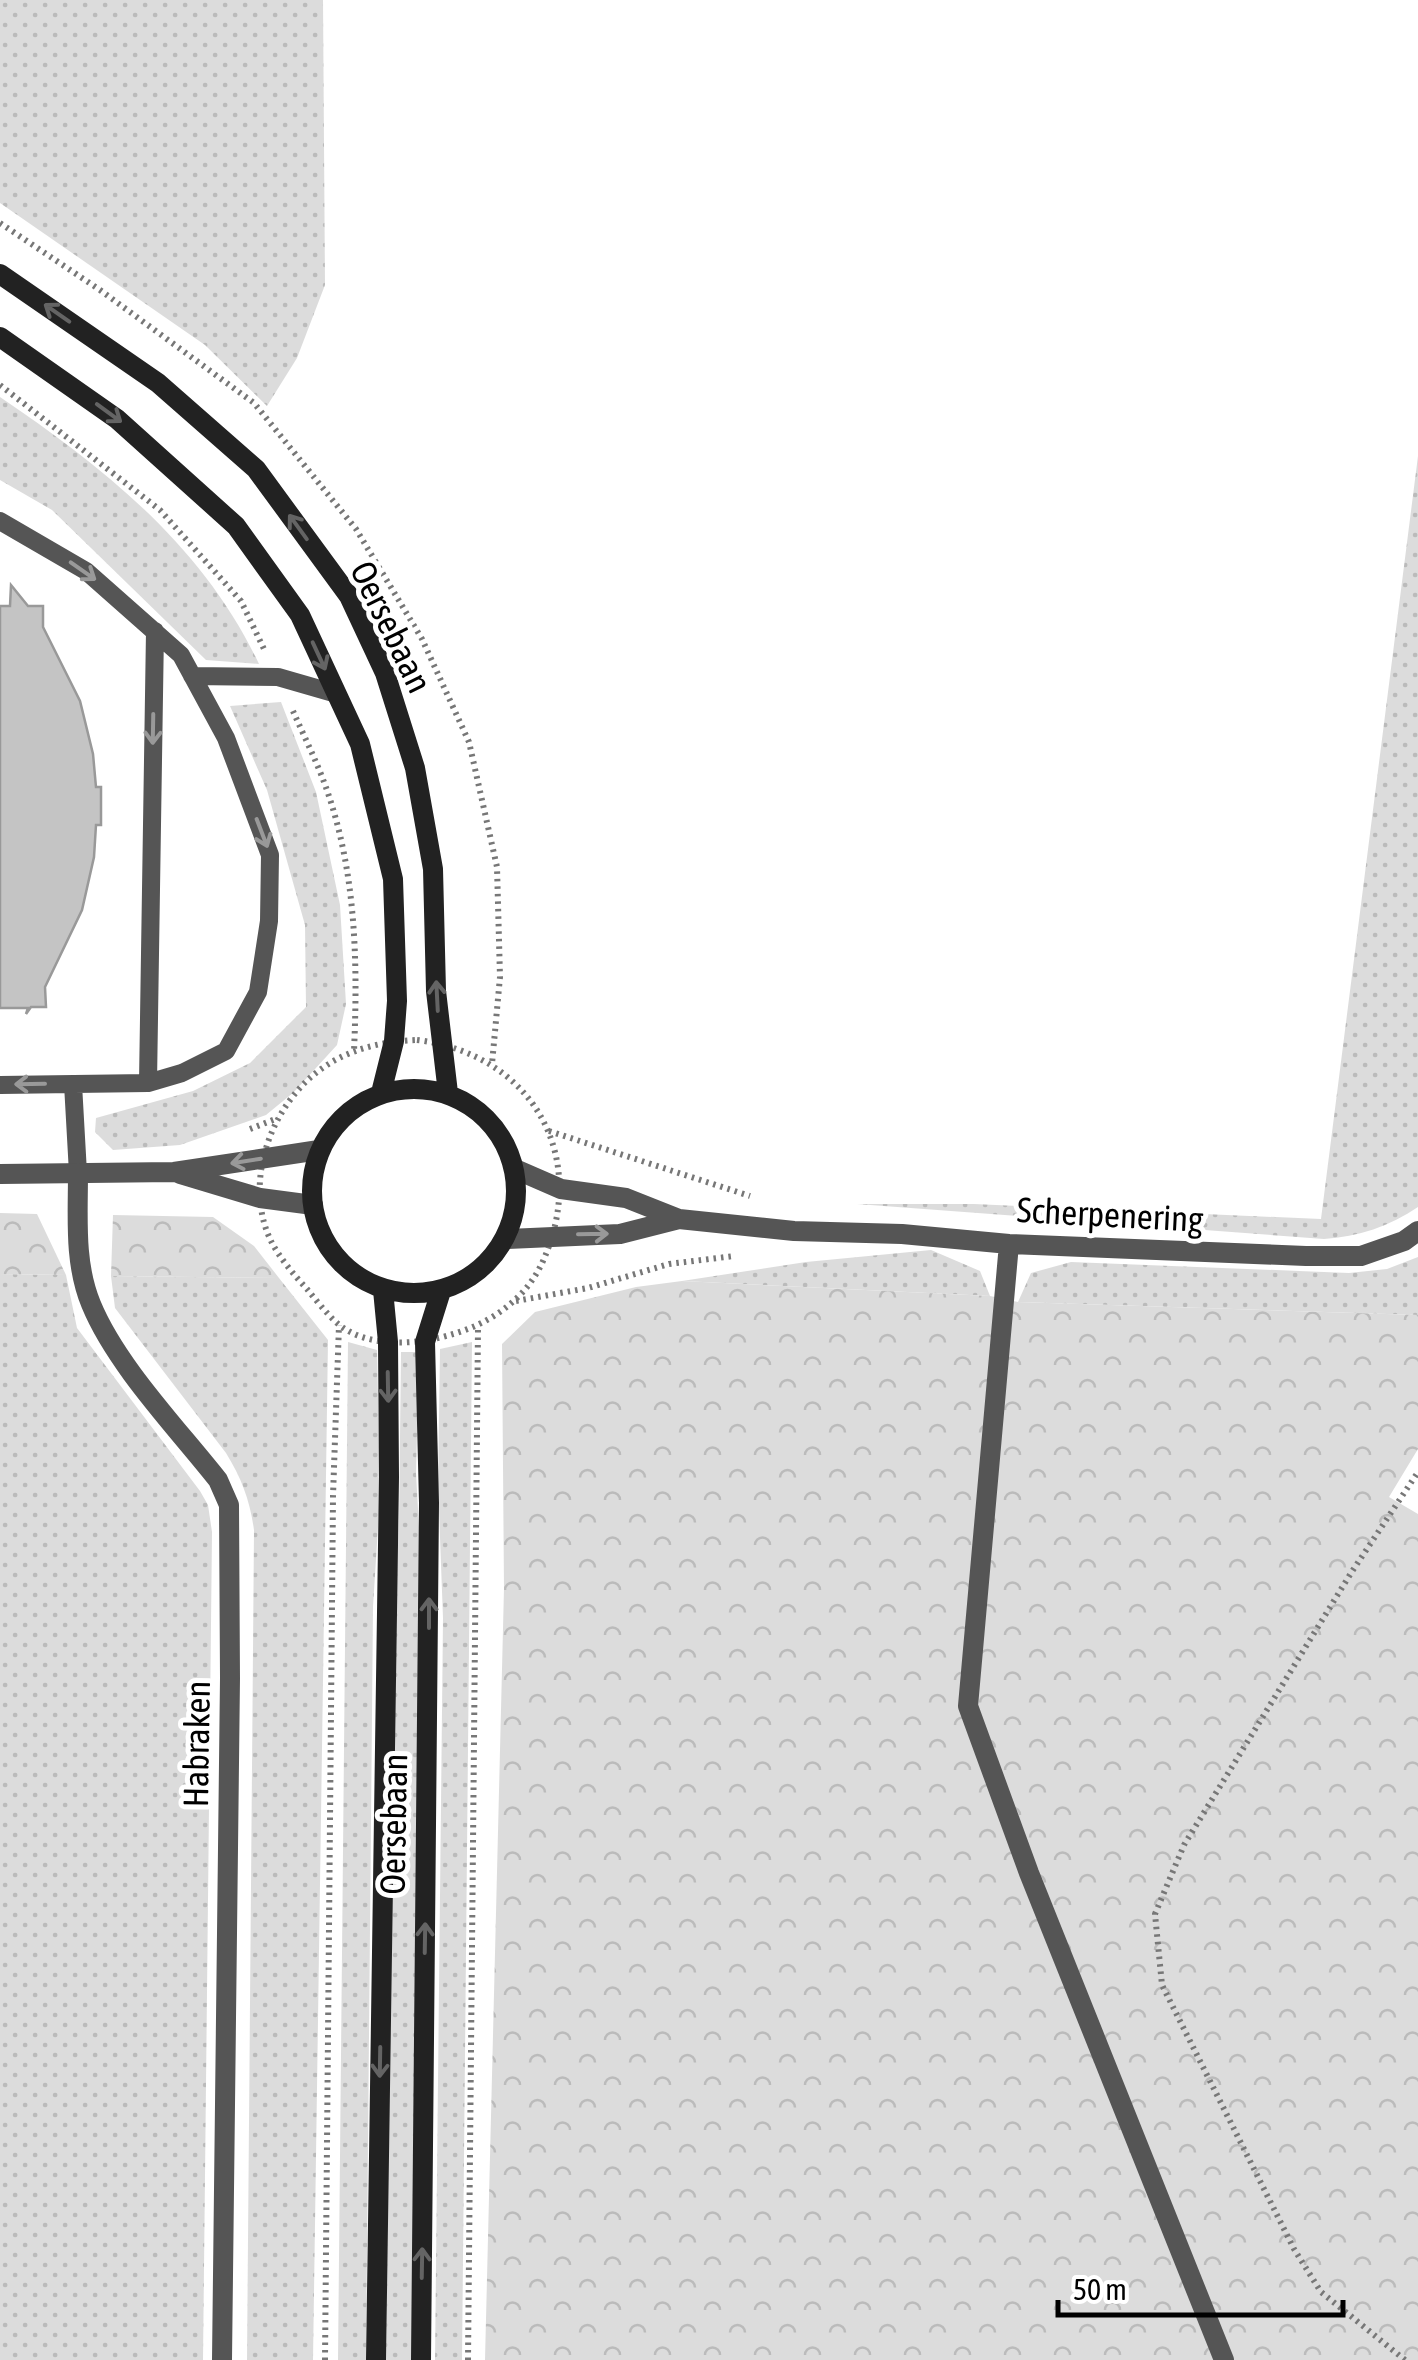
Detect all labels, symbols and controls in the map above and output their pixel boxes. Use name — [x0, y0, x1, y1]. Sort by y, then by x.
one-way arrow — [44, 303, 71, 324]
one-way arrow — [94, 403, 122, 424]
one-way arrow — [288, 514, 309, 541]
street label: Oersebaan — [343, 554, 441, 699]
one-way arrow — [69, 560, 97, 581]
one-way arrow — [311, 640, 330, 670]
one-way arrow — [144, 712, 162, 744]
one-way arrow — [254, 817, 272, 848]
one-way arrow — [427, 981, 446, 1013]
one-way arrow — [15, 1075, 47, 1094]
one-way arrow — [231, 1153, 263, 1171]
street label: Scherpenering — [1016, 1189, 1204, 1239]
one-way arrow — [577, 1225, 609, 1244]
one-way arrow — [379, 1370, 398, 1402]
one-way arrow — [420, 1597, 438, 1630]
street label: Habraken — [175, 1680, 217, 1808]
street label: Oersebaan — [372, 1753, 414, 1895]
one-way arrow — [416, 1922, 434, 1954]
one-way arrow — [371, 2045, 390, 2077]
one-way arrow — [412, 2247, 431, 2279]
scale bar — [1058, 2255, 1343, 2317]
text: 50 m — [1073, 2272, 1127, 2306]

